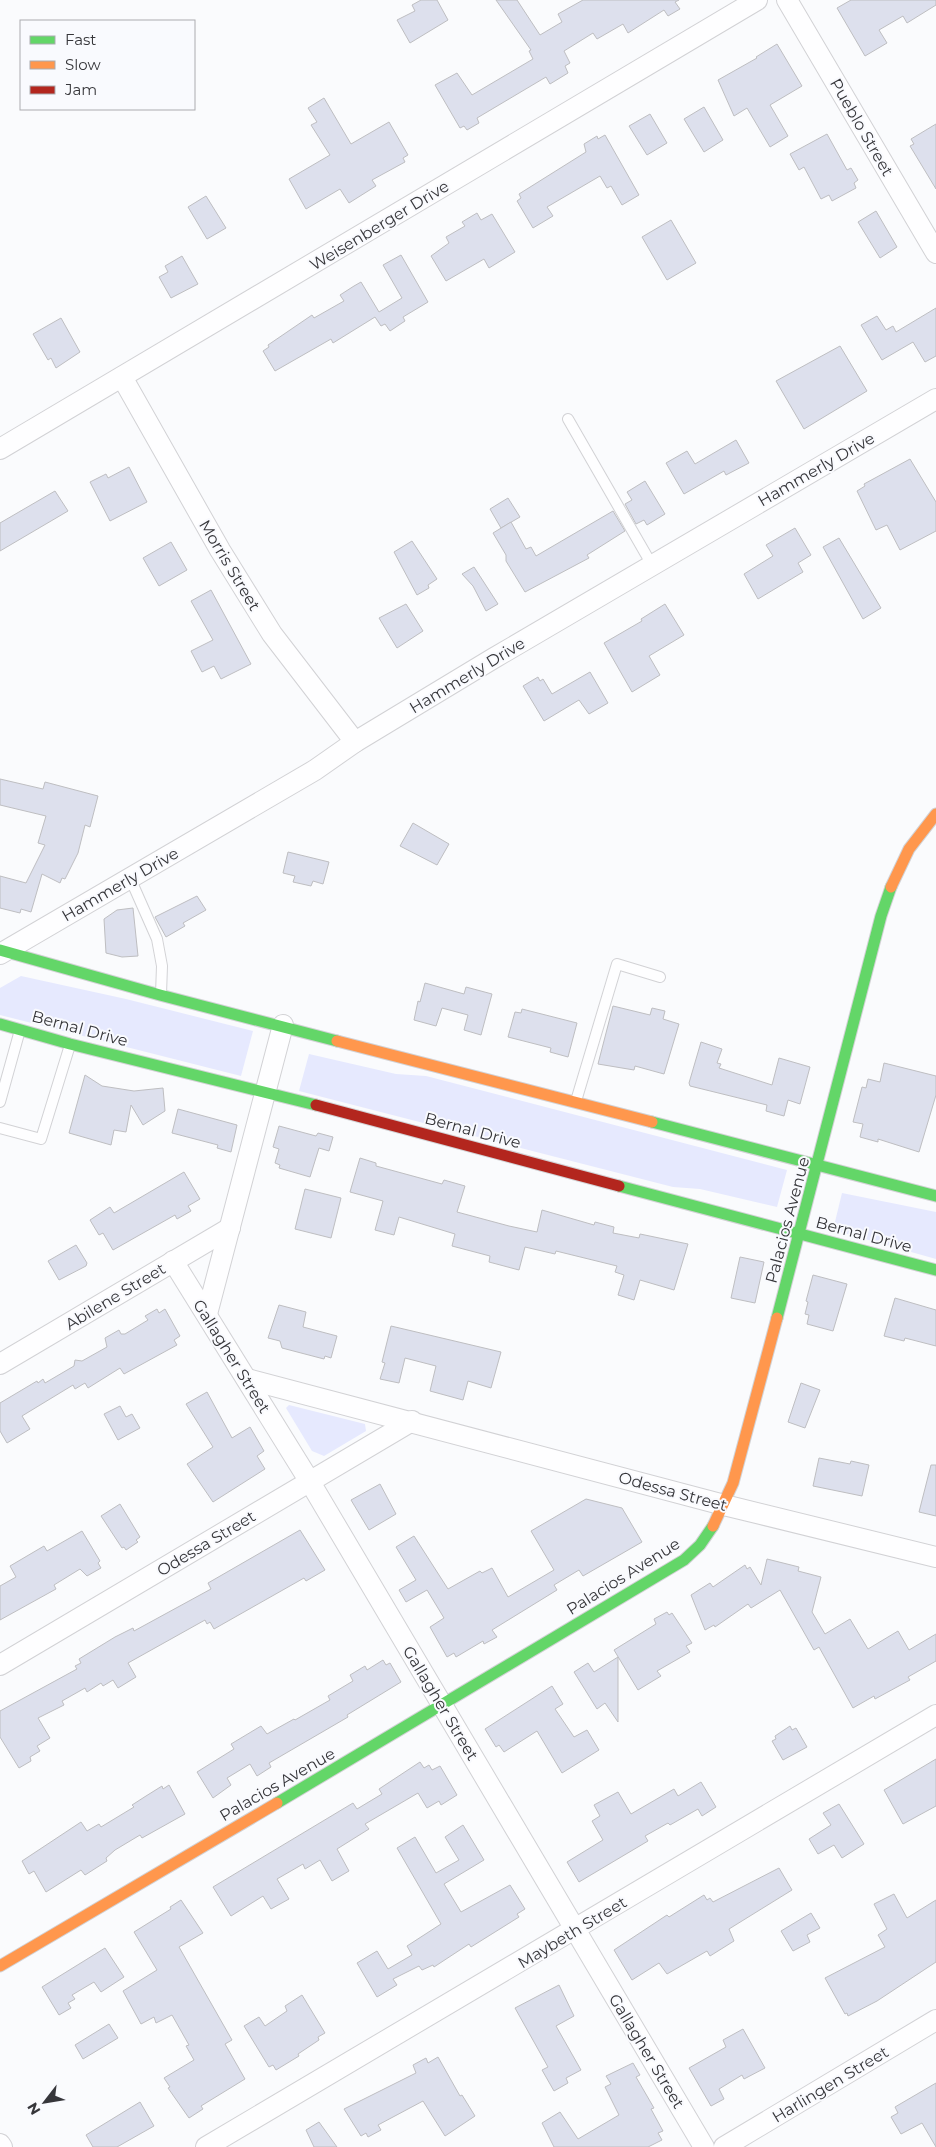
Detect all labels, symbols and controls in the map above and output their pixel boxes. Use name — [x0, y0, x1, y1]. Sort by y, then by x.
legend — [20, 20, 195, 110]
text: Fast — [65, 30, 96, 49]
text: Slow — [65, 55, 101, 74]
street label: Pueblo Street — [826, 75, 897, 180]
text: Jam — [64, 80, 97, 99]
street label: Weisenberger Drive — [306, 176, 452, 275]
street label: Hammerly Drive — [755, 428, 878, 511]
street label: Morris Street — [195, 516, 264, 615]
street label: Hammerly Drive — [406, 633, 528, 717]
street label: Hammerly Drive — [59, 843, 182, 926]
street label: Bernal Drive — [30, 1007, 130, 1050]
street label: Bernal Drive — [423, 1109, 523, 1152]
street label: Palacios Avenue — [761, 1155, 813, 1285]
street label: Bernal Drive — [814, 1213, 914, 1256]
street label: Abilene Street — [62, 1259, 169, 1334]
street label: Gallagher Street — [189, 1296, 274, 1417]
street label: Odessa Street — [617, 1468, 730, 1515]
street label: Odessa Street — [154, 1506, 259, 1580]
street label: Palacios Avenue — [563, 1534, 683, 1619]
street label: Gallagher Street — [399, 1643, 483, 1764]
street label: Palacios Avenue — [216, 1744, 338, 1825]
street label: Maybeth Street — [514, 1892, 630, 1972]
street label: Gallagher Street — [605, 1991, 689, 2112]
street label: Harlingen Street — [769, 2042, 892, 2127]
north arrow — [20, 2077, 70, 2127]
text: N — [23, 2099, 44, 2118]

